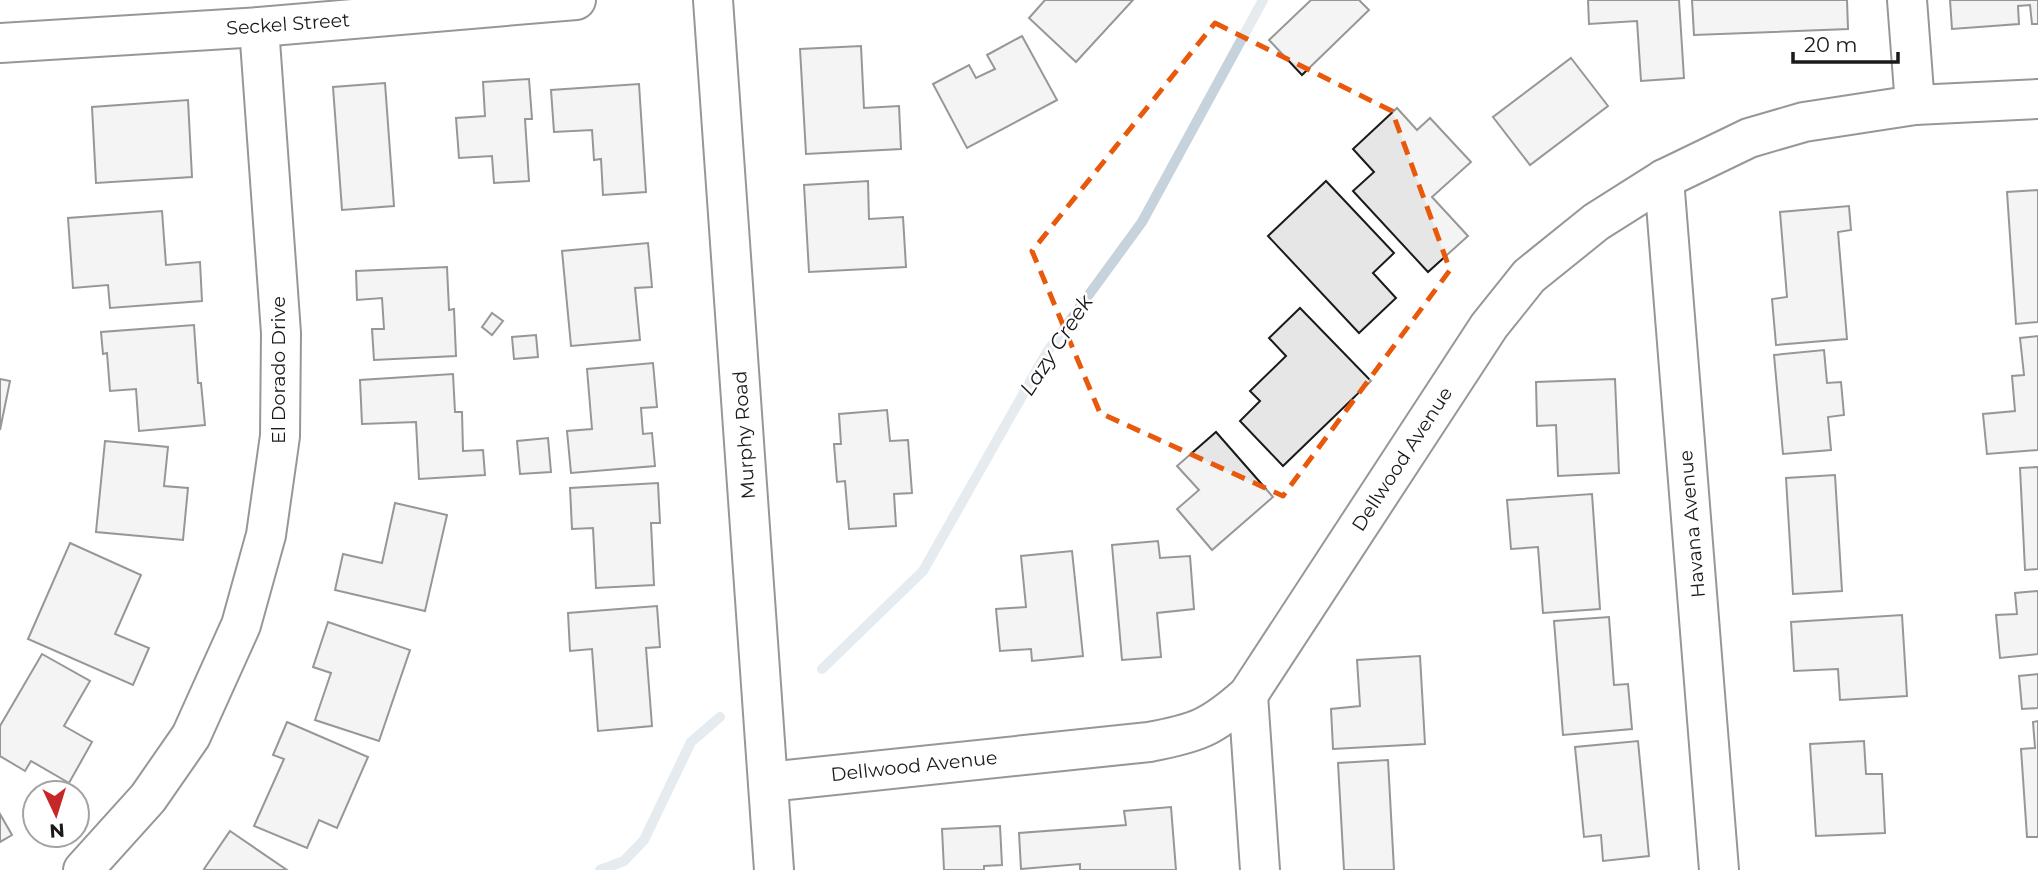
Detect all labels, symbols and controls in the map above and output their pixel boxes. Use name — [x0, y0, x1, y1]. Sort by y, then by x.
street label: Seckel Street — [226, 8, 351, 40]
scale bar — [1793, 21, 1898, 65]
text: 20 m — [1804, 32, 1858, 57]
water label: Lazy Creek — [1014, 289, 1099, 400]
street label: El Dorado Drive — [267, 296, 290, 444]
street label: Murphy Road — [728, 370, 760, 500]
street label: Dellwood Avenue — [1347, 383, 1457, 535]
street label: Havana Avenue — [1674, 449, 1710, 599]
street label: Dellwood Avenue — [830, 746, 998, 786]
north arrow — [21, 779, 91, 849]
text: N — [49, 818, 66, 842]

